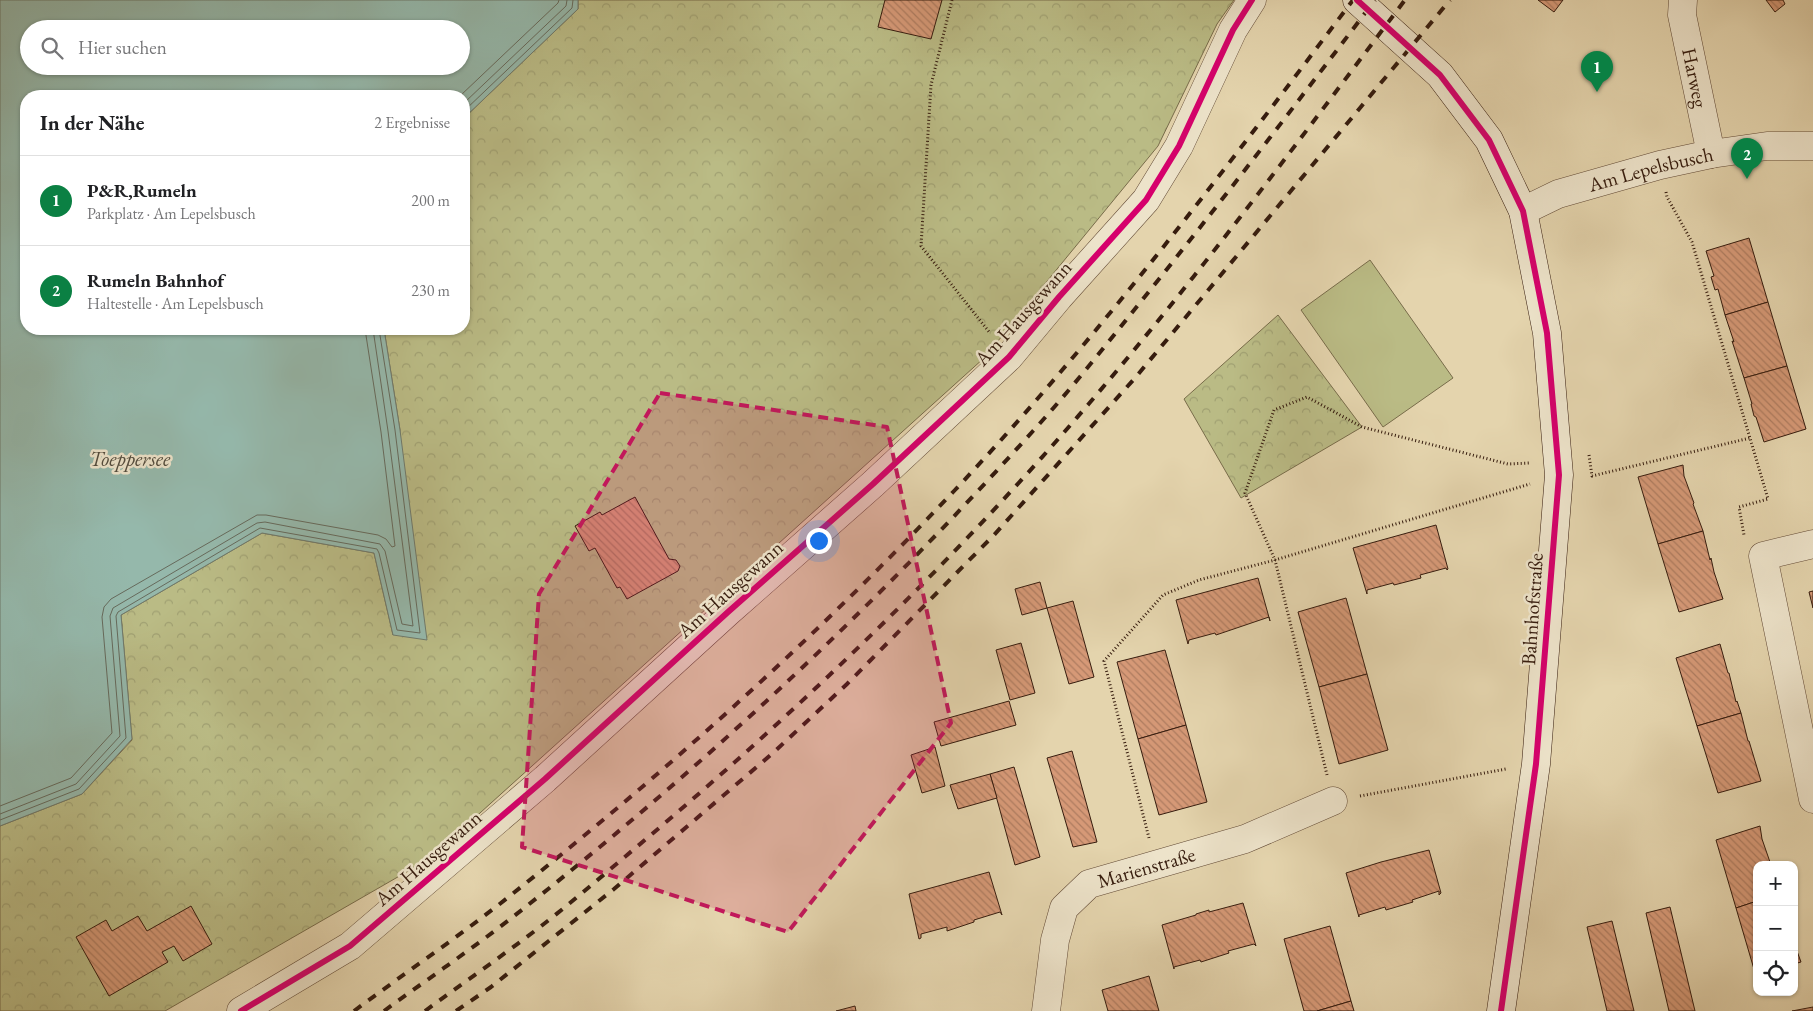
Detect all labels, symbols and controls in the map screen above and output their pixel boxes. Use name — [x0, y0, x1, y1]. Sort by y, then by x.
search box — [20, 20, 470, 75]
icon: search — [38, 34, 66, 62]
text: Hier suchen — [78, 35, 167, 60]
street label: Harweg — [1676, 45, 1714, 110]
pin: 1 — [1581, 51, 1613, 92]
text: In der Nähe — [40, 109, 145, 136]
text: 2 Ergebnisse — [374, 112, 450, 133]
pin: 2 — [1731, 138, 1763, 179]
street label: Am Lepelsbusch — [1584, 141, 1716, 198]
text: P&R,Rumeln — [87, 178, 197, 203]
text: 1 — [52, 190, 60, 211]
text: 200 m — [411, 190, 450, 211]
text: Parkplatz · Am Lepelsbusch — [87, 203, 256, 224]
street label: Am Hausgewann — [968, 254, 1078, 372]
text: Rumeln Bahnhof — [87, 268, 224, 293]
text: 2 — [52, 280, 60, 301]
text: 230 m — [411, 280, 450, 301]
text: Haltestelle · Am Lepelsbusch — [87, 293, 264, 314]
water label: Toeppersee — [90, 445, 171, 472]
your location — [806, 528, 832, 554]
street label: Am Hausgewann — [671, 534, 789, 644]
street label: Bahnhofstraße — [1515, 552, 1549, 666]
street label: Am Hausgewann — [368, 804, 487, 912]
street label: Marienstraße — [1094, 841, 1198, 894]
map controls — [1753, 861, 1798, 996]
button: + — [1753, 861, 1798, 906]
button: − — [1753, 906, 1798, 951]
button: locate — [1753, 951, 1798, 996]

